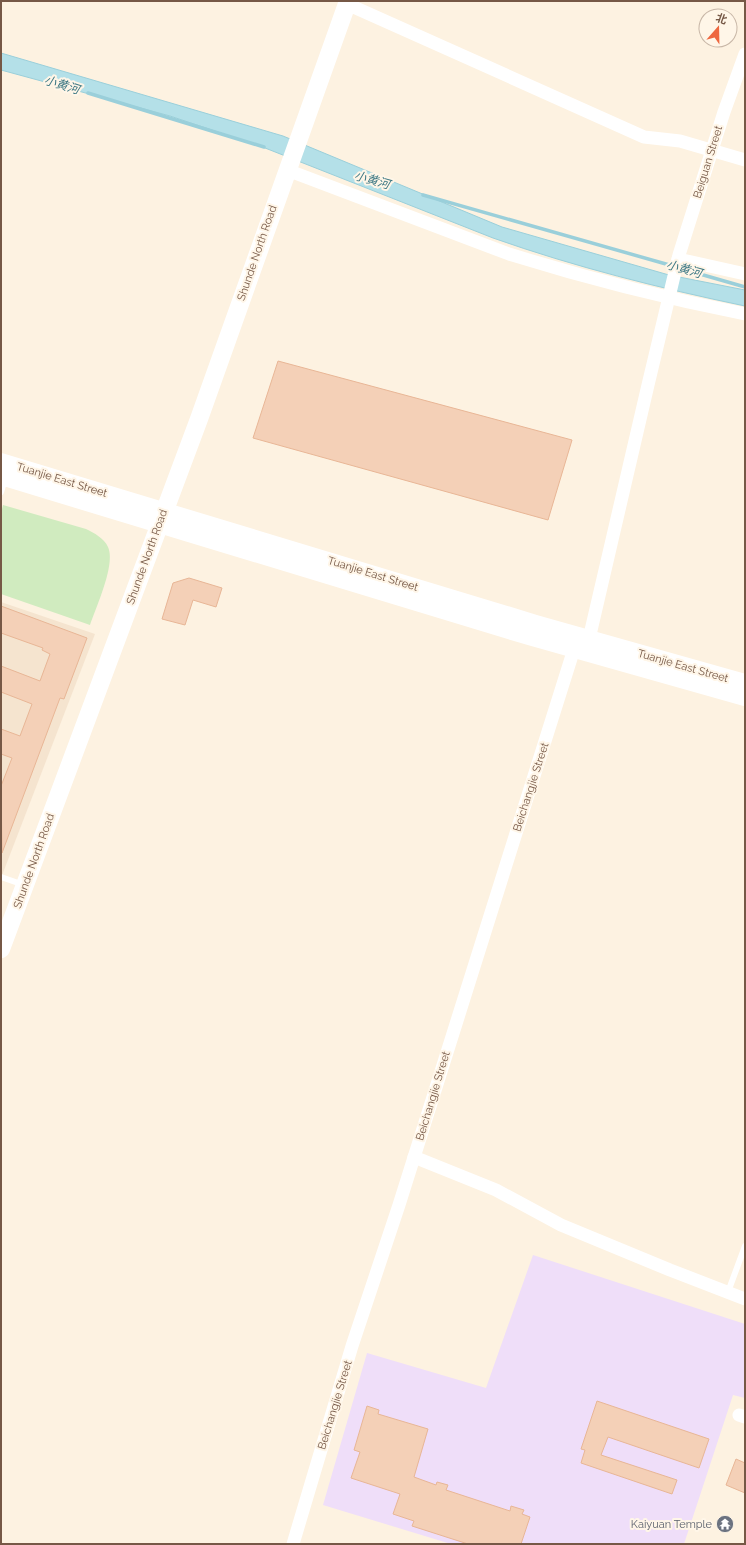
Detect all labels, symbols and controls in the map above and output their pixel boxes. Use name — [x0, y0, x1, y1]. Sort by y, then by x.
north arrow — [698, 8, 738, 48]
text: 北 — [714, 11, 729, 27]
water label: 小黄河 — [43, 73, 83, 98]
street label: Beiguan Street — [691, 124, 725, 200]
water label: 小黄河 — [353, 168, 393, 192]
street label: Shunde North Road — [235, 203, 280, 303]
water label: 小黄河 — [665, 257, 705, 281]
street label: Tuanjie East Street — [15, 460, 109, 500]
street label: Shunde North Road — [124, 508, 170, 606]
street label: Tuanjie East Street — [326, 554, 420, 594]
street label: Tuanjie East Street — [636, 647, 730, 685]
street label: Beichangjie Street — [510, 741, 552, 833]
street label: Shunde North Road — [11, 812, 57, 910]
street label: Beichangjie Street — [413, 1049, 453, 1142]
street label: Beichangjie Street — [315, 1358, 355, 1451]
temple icon: Kaiyuan Temple — [715, 1514, 735, 1534]
place label: Kaiyuan Temple — [631, 1518, 713, 1531]

